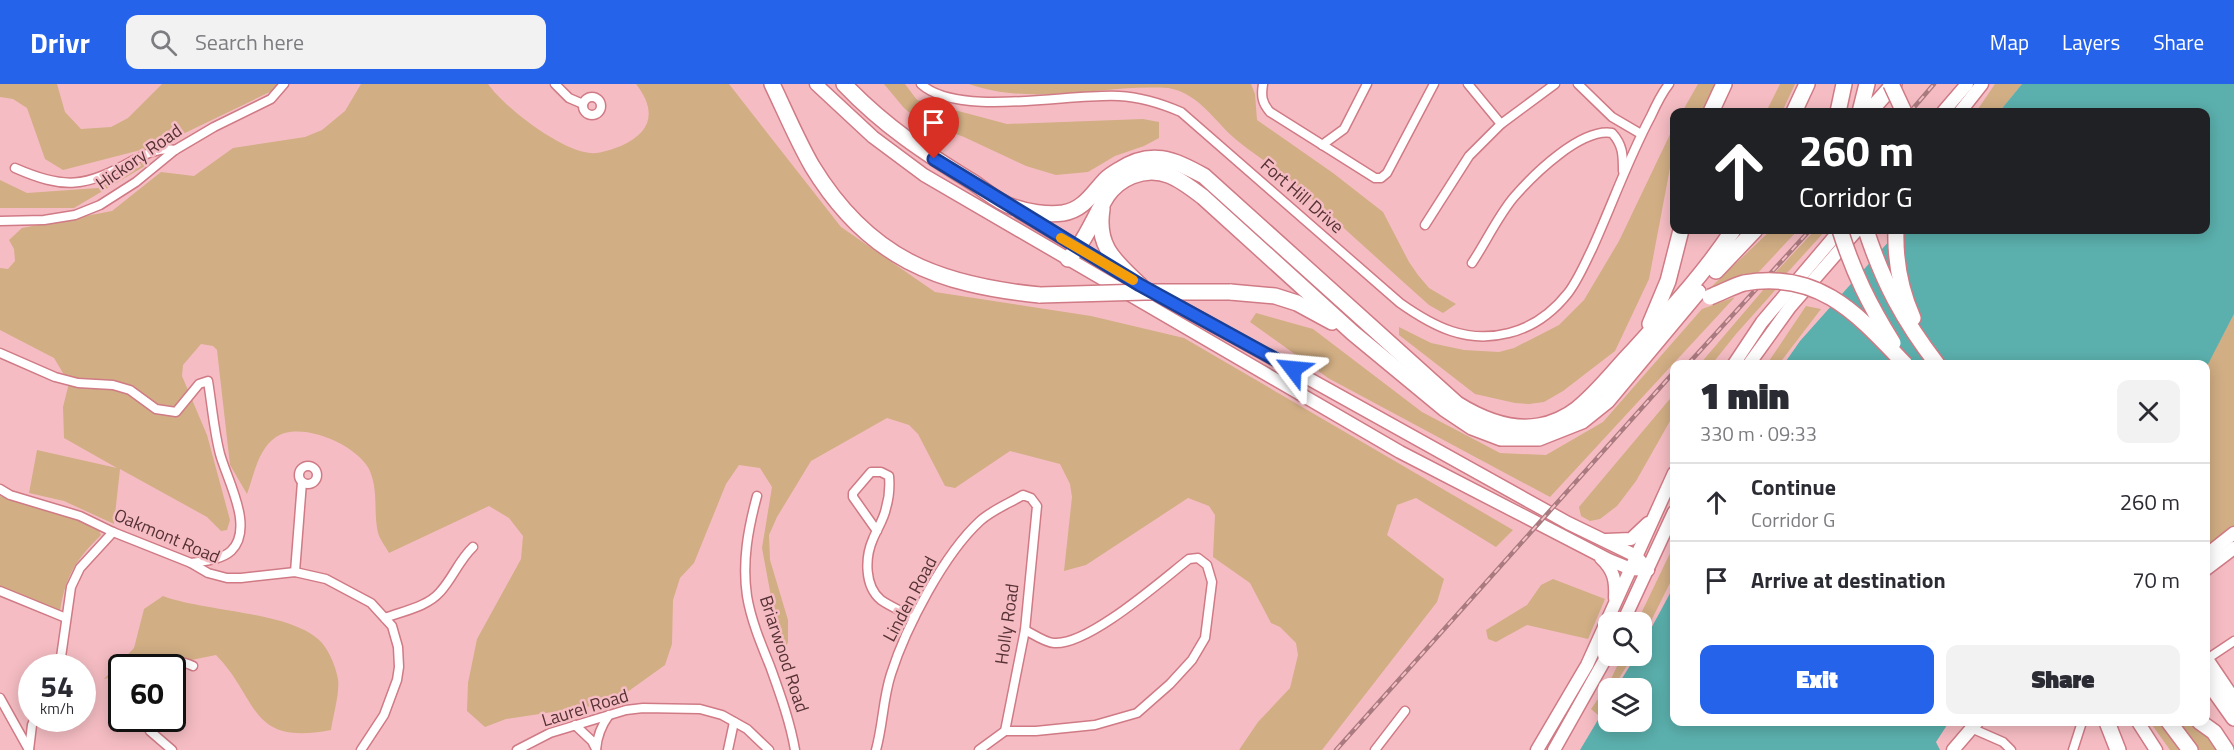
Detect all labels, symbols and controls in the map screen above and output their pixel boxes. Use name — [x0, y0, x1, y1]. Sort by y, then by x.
search box — [126, 15, 546, 69]
text: Drivr — [30, 21, 90, 64]
text: Search here — [195, 25, 304, 59]
icon: search — [147, 26, 180, 59]
text: Map — [1990, 26, 2029, 58]
text: Layers — [2062, 26, 2120, 58]
text: Share — [2153, 26, 2204, 58]
pin — [908, 97, 959, 159]
icon: arrive — [917, 106, 950, 139]
street label: Hickory Road — [90, 117, 187, 196]
text: 260 m — [1799, 118, 1914, 182]
icon: ahead — [1700, 132, 1778, 210]
street label: Fort Hill Drive — [1255, 152, 1350, 240]
text: Corridor G — [1799, 176, 1913, 217]
position arrow — [1261, 337, 1325, 401]
text: 1 min — [1700, 368, 1789, 423]
button: close — [2117, 380, 2180, 443]
text: 330 m · 09:33 — [1700, 418, 1817, 449]
text: Continue — [1751, 470, 1836, 504]
text: 260 m — [2120, 485, 2180, 519]
icon: ahead — [1700, 486, 1733, 519]
street label: Oakmont Road — [110, 501, 224, 570]
text: Corridor G — [1751, 504, 1835, 535]
street label: Linden Road — [876, 551, 943, 646]
text: Arrive at destination — [1751, 563, 1946, 597]
text: 70 m — [2132, 563, 2180, 597]
icon: arrive — [1700, 564, 1733, 597]
street label: Holly Road — [987, 582, 1026, 666]
street label: Briarwood Road — [753, 592, 816, 716]
map controls — [1598, 612, 1652, 732]
button: search — [1598, 612, 1652, 666]
button: Exit — [1700, 645, 1934, 714]
button: Share — [1946, 645, 2180, 714]
speed limit sign: 60 — [108, 654, 186, 732]
text: 54 — [40, 663, 74, 709]
button: layers — [1598, 678, 1652, 732]
street label: Laurel Road — [538, 682, 632, 734]
text: km/h — [40, 697, 74, 720]

